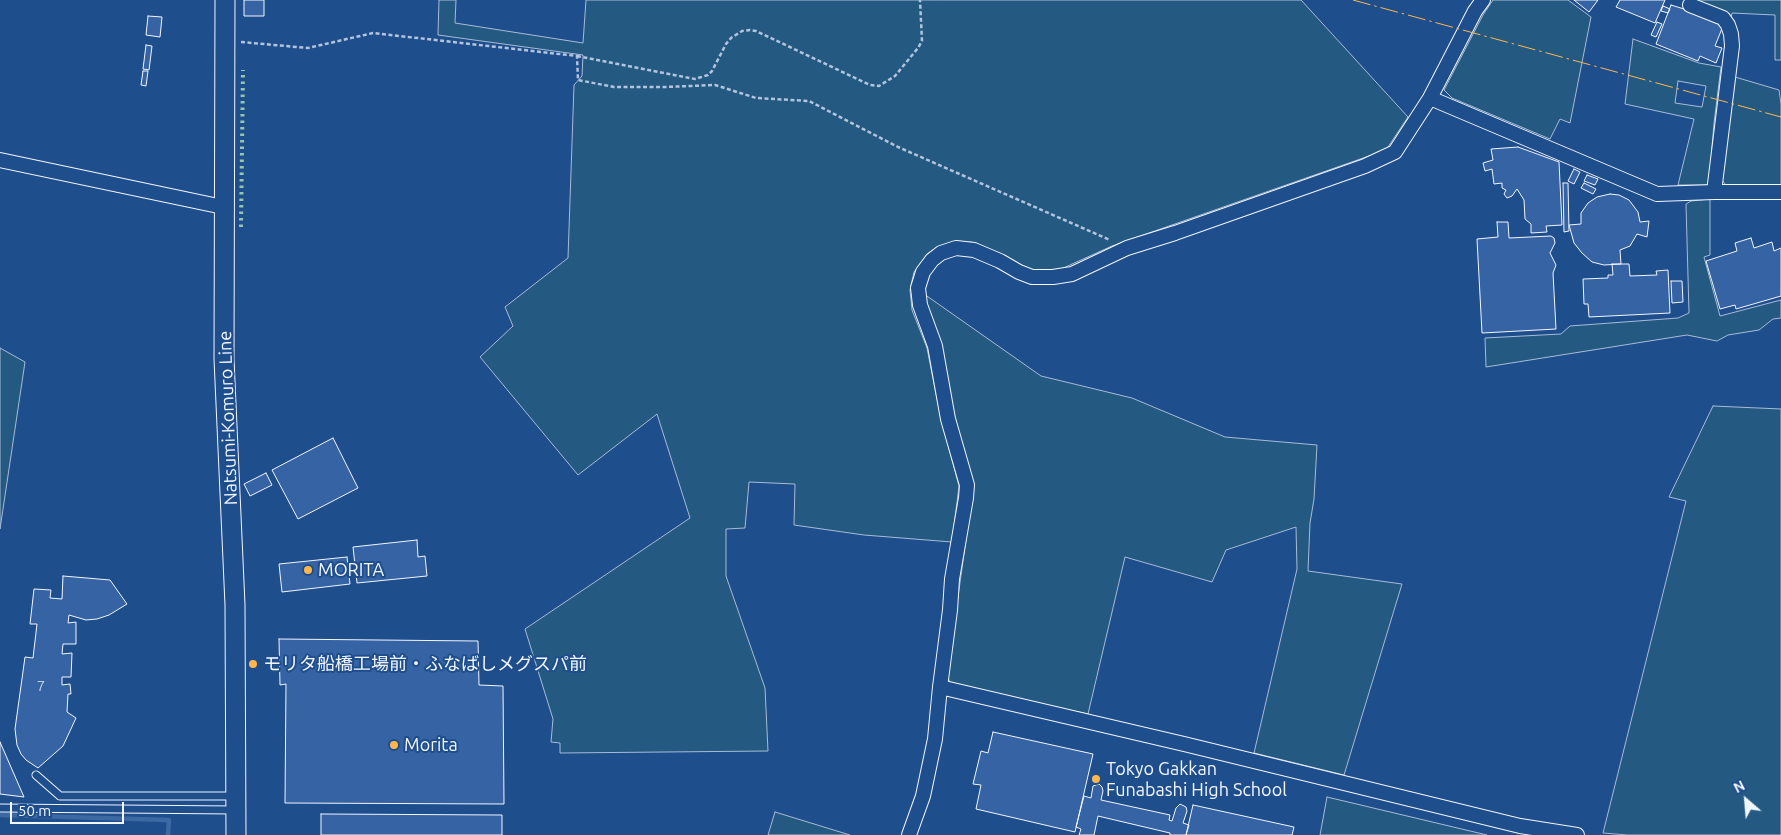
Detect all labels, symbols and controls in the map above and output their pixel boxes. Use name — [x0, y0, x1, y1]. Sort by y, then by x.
street label: Natsumi-Komuro Line — [214, 330, 242, 506]
place label: MORITA — [318, 559, 384, 581]
marker: MORITA — [302, 564, 314, 576]
place label: モリタ船橋工場前・ふなばしメグスパ前 — [263, 653, 587, 675]
marker: モリタ船橋工場前・ふなばしメグスパ前 — [247, 658, 259, 670]
house number: 7 — [37, 677, 45, 695]
place label: Morita — [404, 734, 458, 756]
marker: Morita — [388, 739, 400, 751]
place label: Tokyo Gakkan Funabashi High School — [1106, 758, 1287, 801]
marker: Tokyo Gakkan Funabashi High School — [1090, 773, 1102, 785]
north arrow — [1721, 775, 1771, 825]
text: N — [1731, 777, 1747, 796]
scale bar — [12, 792, 126, 824]
text: 50 m — [18, 802, 51, 819]

